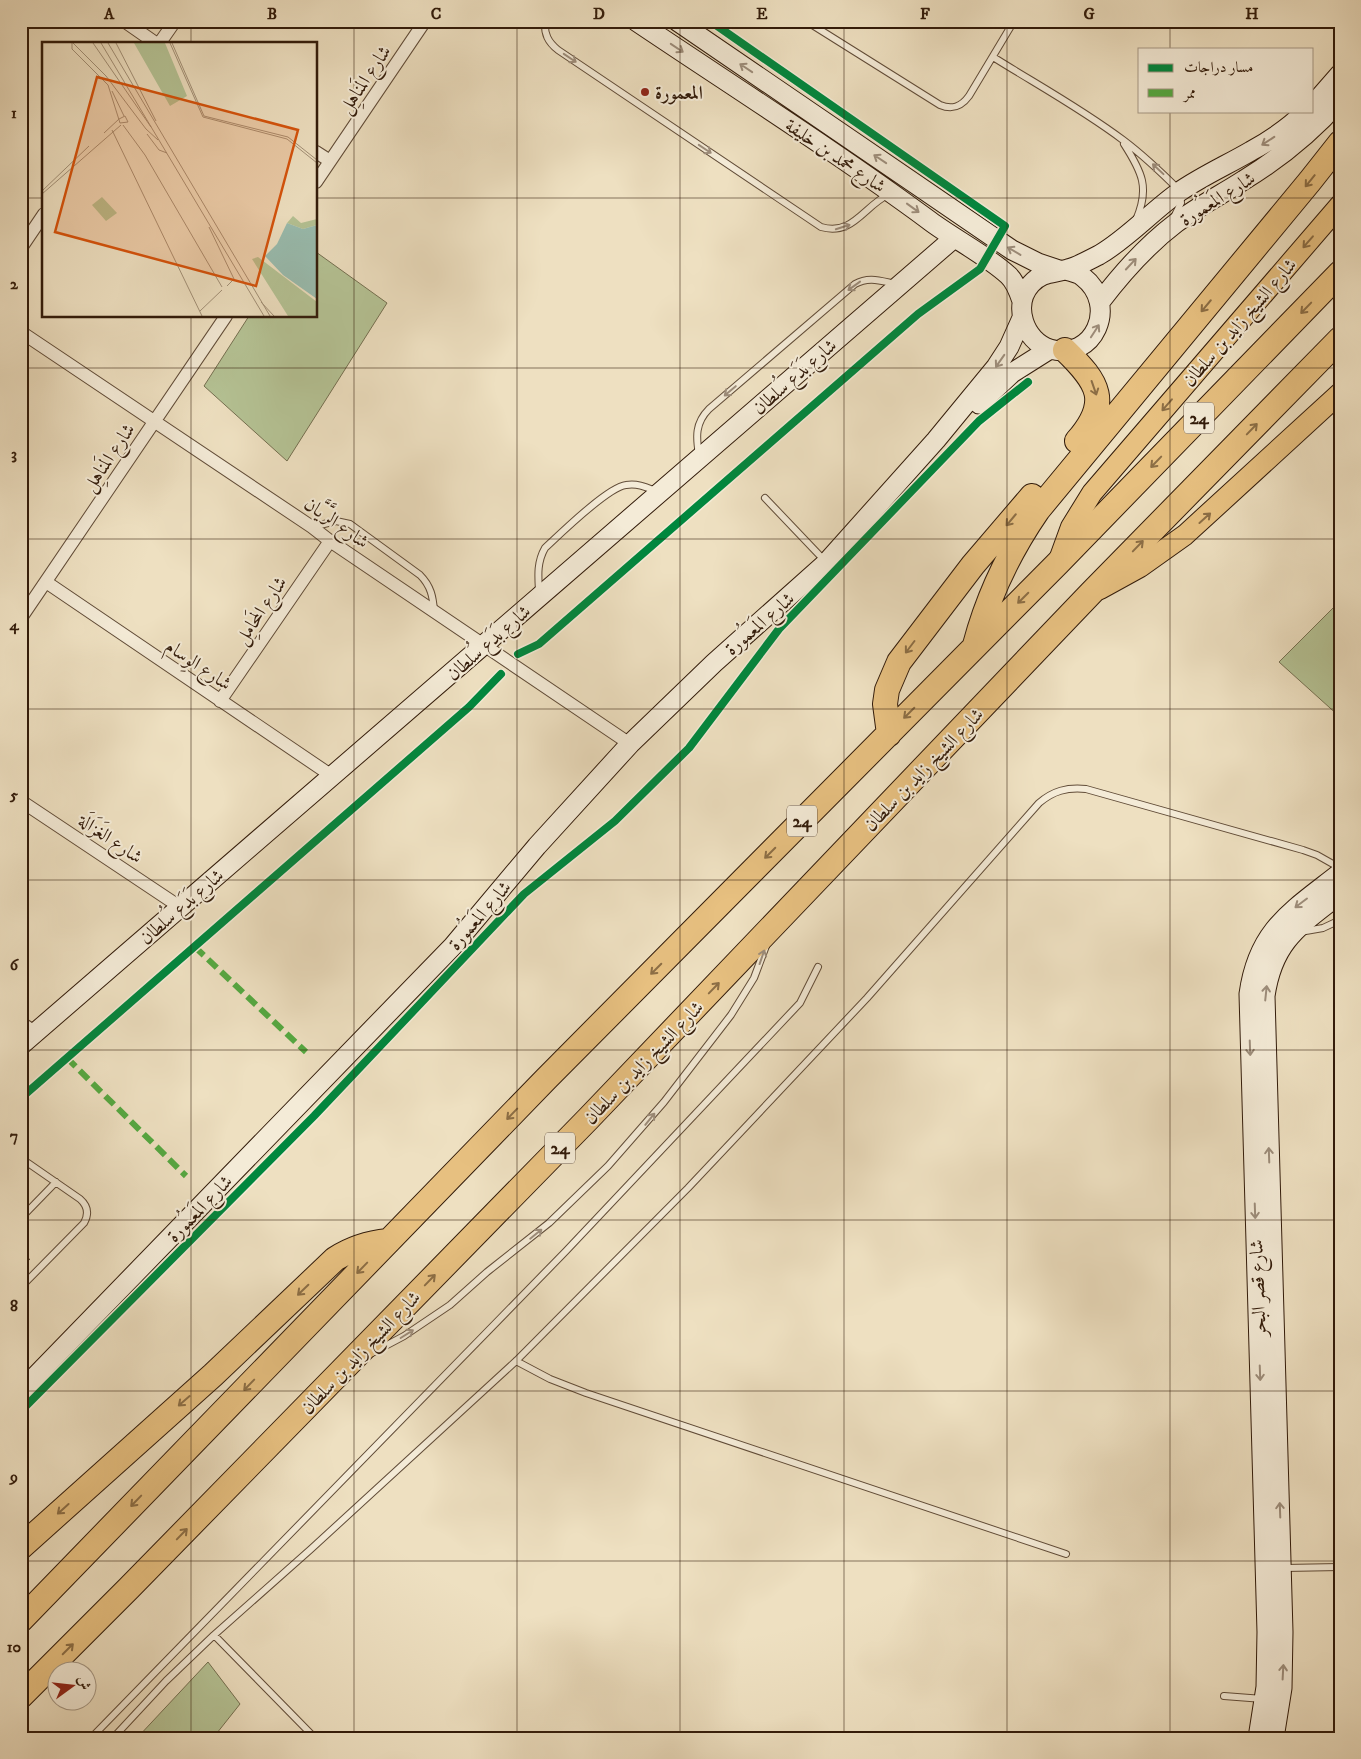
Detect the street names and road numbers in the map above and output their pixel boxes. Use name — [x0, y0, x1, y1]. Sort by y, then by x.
street label: شارع المَناهِل — [331, 40, 400, 121]
street label: شارع محمد بن خليفة — [779, 114, 890, 201]
street label: شارع المَعمُورة — [1173, 163, 1261, 234]
street label: شارع الشيخ زايد بن سلطان — [1178, 254, 1306, 395]
street label: شارع بَدَع سُلطان — [745, 331, 844, 422]
road number: 24 — [1184, 402, 1214, 433]
street label: شارع المَناهِل — [75, 418, 144, 499]
street label: شارع الرَّيَّان — [298, 488, 376, 556]
street label: شارع المَحامِل — [228, 571, 296, 652]
street label: شارع المَعمُورة — [717, 584, 802, 663]
street label: شارع بَدَع سُلطان — [439, 597, 538, 688]
street label: شارع الوِسام — [158, 635, 236, 699]
street label: شارع الشيخ زايد بن سلطان — [859, 704, 992, 840]
street label: شارع الغَزَالَة — [71, 806, 148, 872]
road number: 24 — [787, 806, 817, 836]
street label: شارع بَدَع سُلطان — [132, 861, 231, 952]
street label: شارع المَعمُورة — [440, 873, 519, 958]
street label: شارع الشيخ زايد بن سلطان — [579, 997, 712, 1133]
road number: 24 — [545, 1132, 575, 1164]
street label: شارع المَعمُورة — [159, 1167, 240, 1250]
street label: شارع قصر البحر — [1245, 1239, 1275, 1339]
street label: شارع الشيخ زايد بن سلطان — [296, 1287, 429, 1423]

